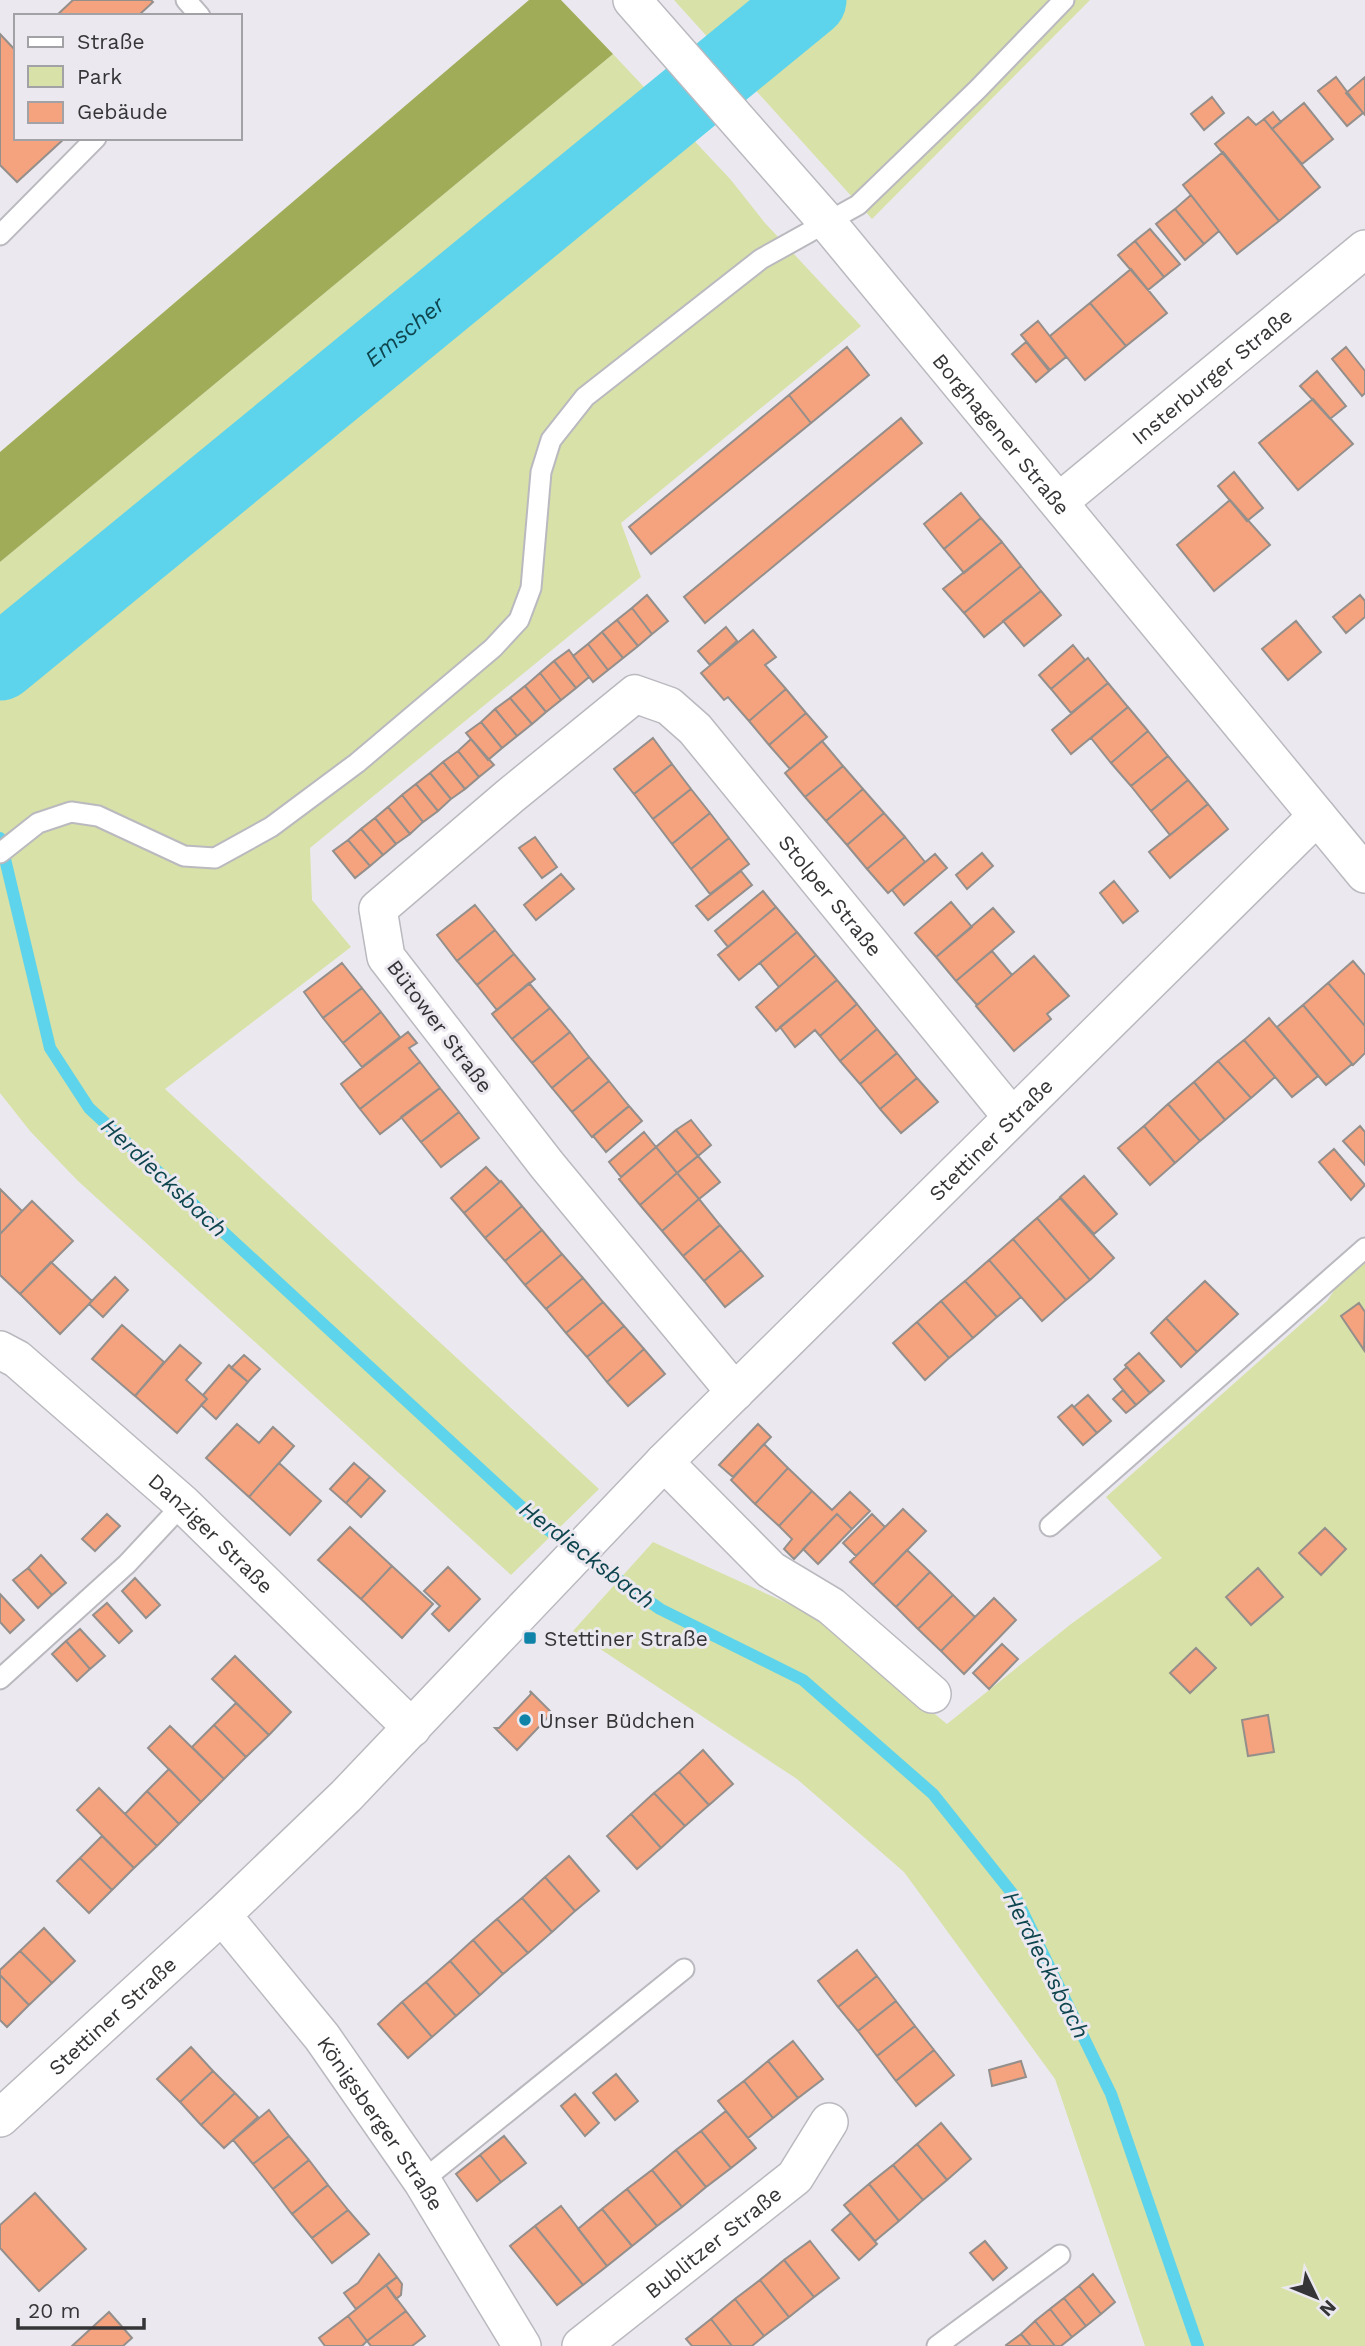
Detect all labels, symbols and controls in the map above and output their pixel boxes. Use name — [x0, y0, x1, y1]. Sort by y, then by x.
legend — [14, 14, 242, 140]
text: Straße — [77, 29, 145, 54]
text: Park — [77, 64, 122, 89]
text: Gebäude — [77, 99, 168, 124]
water label: Emscher — [359, 290, 451, 372]
street label: Insterburger Straße — [1127, 302, 1297, 449]
street label: Borghagener Straße — [928, 348, 1075, 520]
street label: Stolper Straße — [774, 829, 888, 961]
street label: Bütower Straße — [382, 955, 498, 1097]
street label: Stettiner Straße — [923, 1073, 1057, 1206]
water label: Herdiecksbach — [96, 1113, 232, 1243]
street label: Danziger Straße — [144, 1468, 279, 1598]
water label: Herdiecksbach — [514, 1495, 660, 1615]
place label: Stettiner Straße — [544, 1626, 708, 1651]
marker: Stettiner Straße — [522, 1630, 538, 1646]
place label: Unser Büdchen — [539, 1708, 695, 1733]
marker: Unser Büdchen — [517, 1712, 533, 1728]
water label: Herdiecksbach — [997, 1887, 1095, 2043]
street label: Stettiner Straße — [43, 1951, 181, 2080]
street label: Königsberger Straße — [312, 2031, 449, 2215]
street label: Bublitzer Straße — [640, 2180, 786, 2303]
north arrow — [1281, 2262, 1351, 2332]
scale bar — [18, 2286, 144, 2330]
text: N — [1315, 2295, 1341, 2321]
text: 20 m — [28, 2298, 80, 2323]

